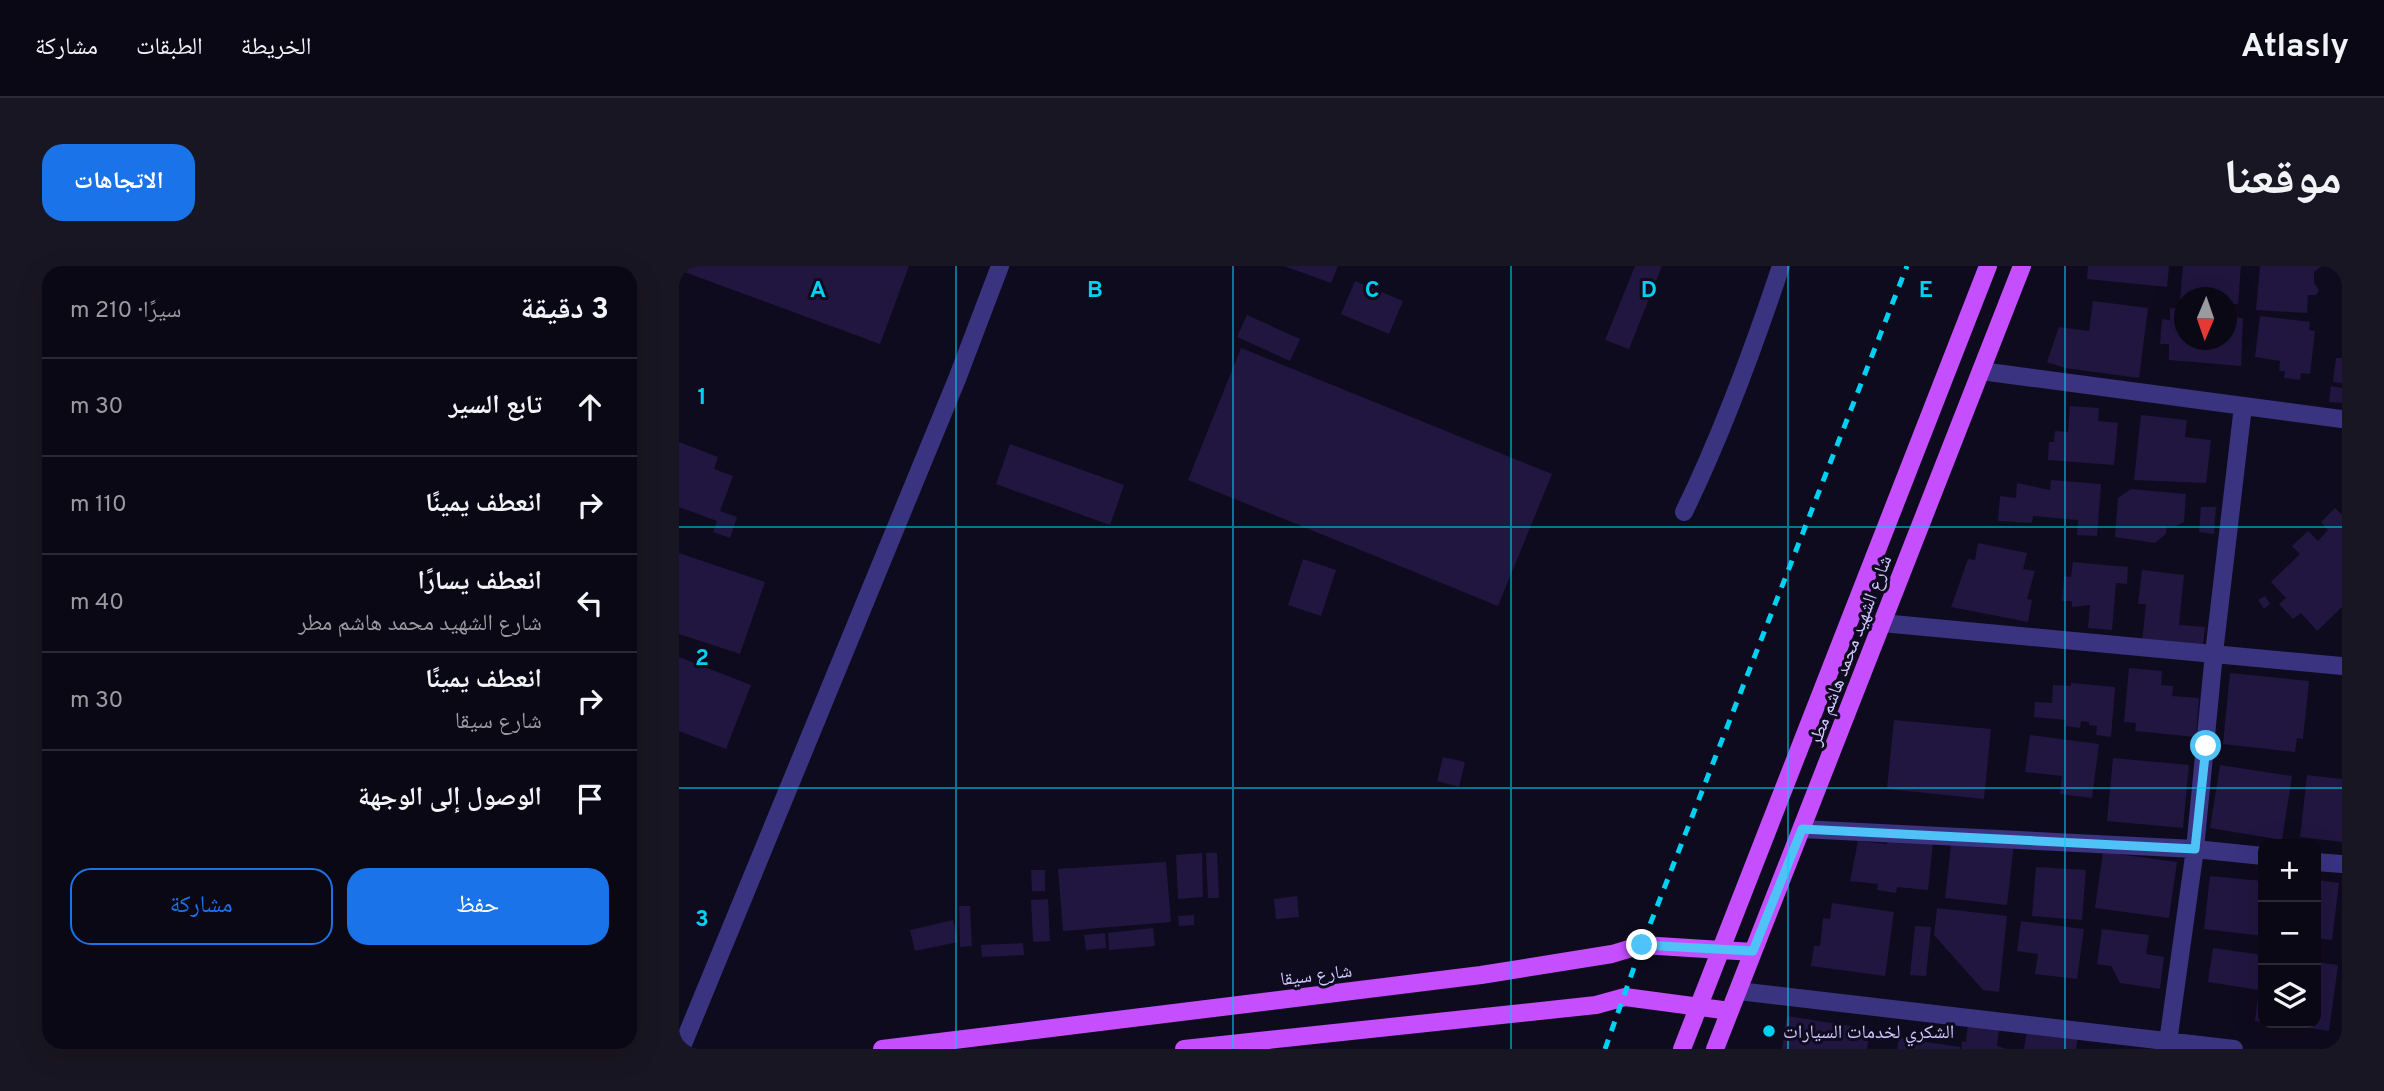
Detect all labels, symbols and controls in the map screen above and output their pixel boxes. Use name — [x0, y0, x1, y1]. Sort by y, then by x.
text: Atlasly — [2241, 27, 2349, 69]
text: مشاركة — [35, 33, 98, 63]
text: الطبقات — [136, 33, 203, 63]
text: الخريطة — [241, 33, 311, 63]
button: الاتجاهات — [42, 144, 195, 221]
text: موقعنا — [2224, 150, 2342, 212]
text: A — [810, 277, 826, 306]
text: B — [1087, 277, 1103, 306]
text: C — [1365, 277, 1379, 306]
text: D — [1641, 277, 1657, 306]
text: E — [1919, 277, 1933, 306]
north arrow — [2174, 287, 2237, 350]
text: 3 دقيقة — [521, 292, 609, 329]
text: سيرًا · 210 m — [70, 297, 181, 326]
text: 1 — [697, 384, 707, 413]
icon: ahead — [571, 388, 609, 426]
text: تابع السير — [449, 390, 542, 423]
text: 30 m — [70, 393, 123, 422]
icon: right — [571, 486, 609, 524]
text: انعطف يمينًا — [425, 488, 542, 521]
text: 110 m — [70, 491, 127, 520]
street label: شارع الشهيد محمد هاشم مطر — [1803, 552, 1898, 750]
text: انعطف يسارًا — [418, 566, 542, 599]
icon: left — [571, 584, 609, 622]
text: 40 m — [70, 589, 124, 618]
text: شارع الشهيد محمد هاشم مطر — [298, 610, 542, 639]
text: 2 — [695, 645, 709, 674]
text: انعطف يمينًا — [425, 664, 542, 697]
icon: right — [571, 682, 609, 720]
text: 30 m — [70, 687, 123, 716]
text: شارع سيقا — [455, 708, 542, 737]
route start — [2190, 730, 2221, 761]
icon: arrive — [571, 780, 609, 818]
text: الوصول إلى الوجهة — [358, 782, 542, 815]
map controls — [2258, 839, 2321, 1028]
button: + — [2258, 839, 2321, 902]
button: مشاركة — [70, 868, 333, 945]
button: حفظ — [347, 868, 609, 945]
button: − — [2258, 902, 2321, 965]
text: 3 — [695, 906, 709, 935]
route end — [1626, 929, 1657, 960]
street label: شارع سيقا — [1279, 960, 1353, 992]
button: layers — [2258, 965, 2321, 1028]
place label: الشكري لخدمات السيارات — [1783, 1021, 1954, 1047]
marker: الشكري لخدمات السيارات — [1761, 1023, 1777, 1039]

